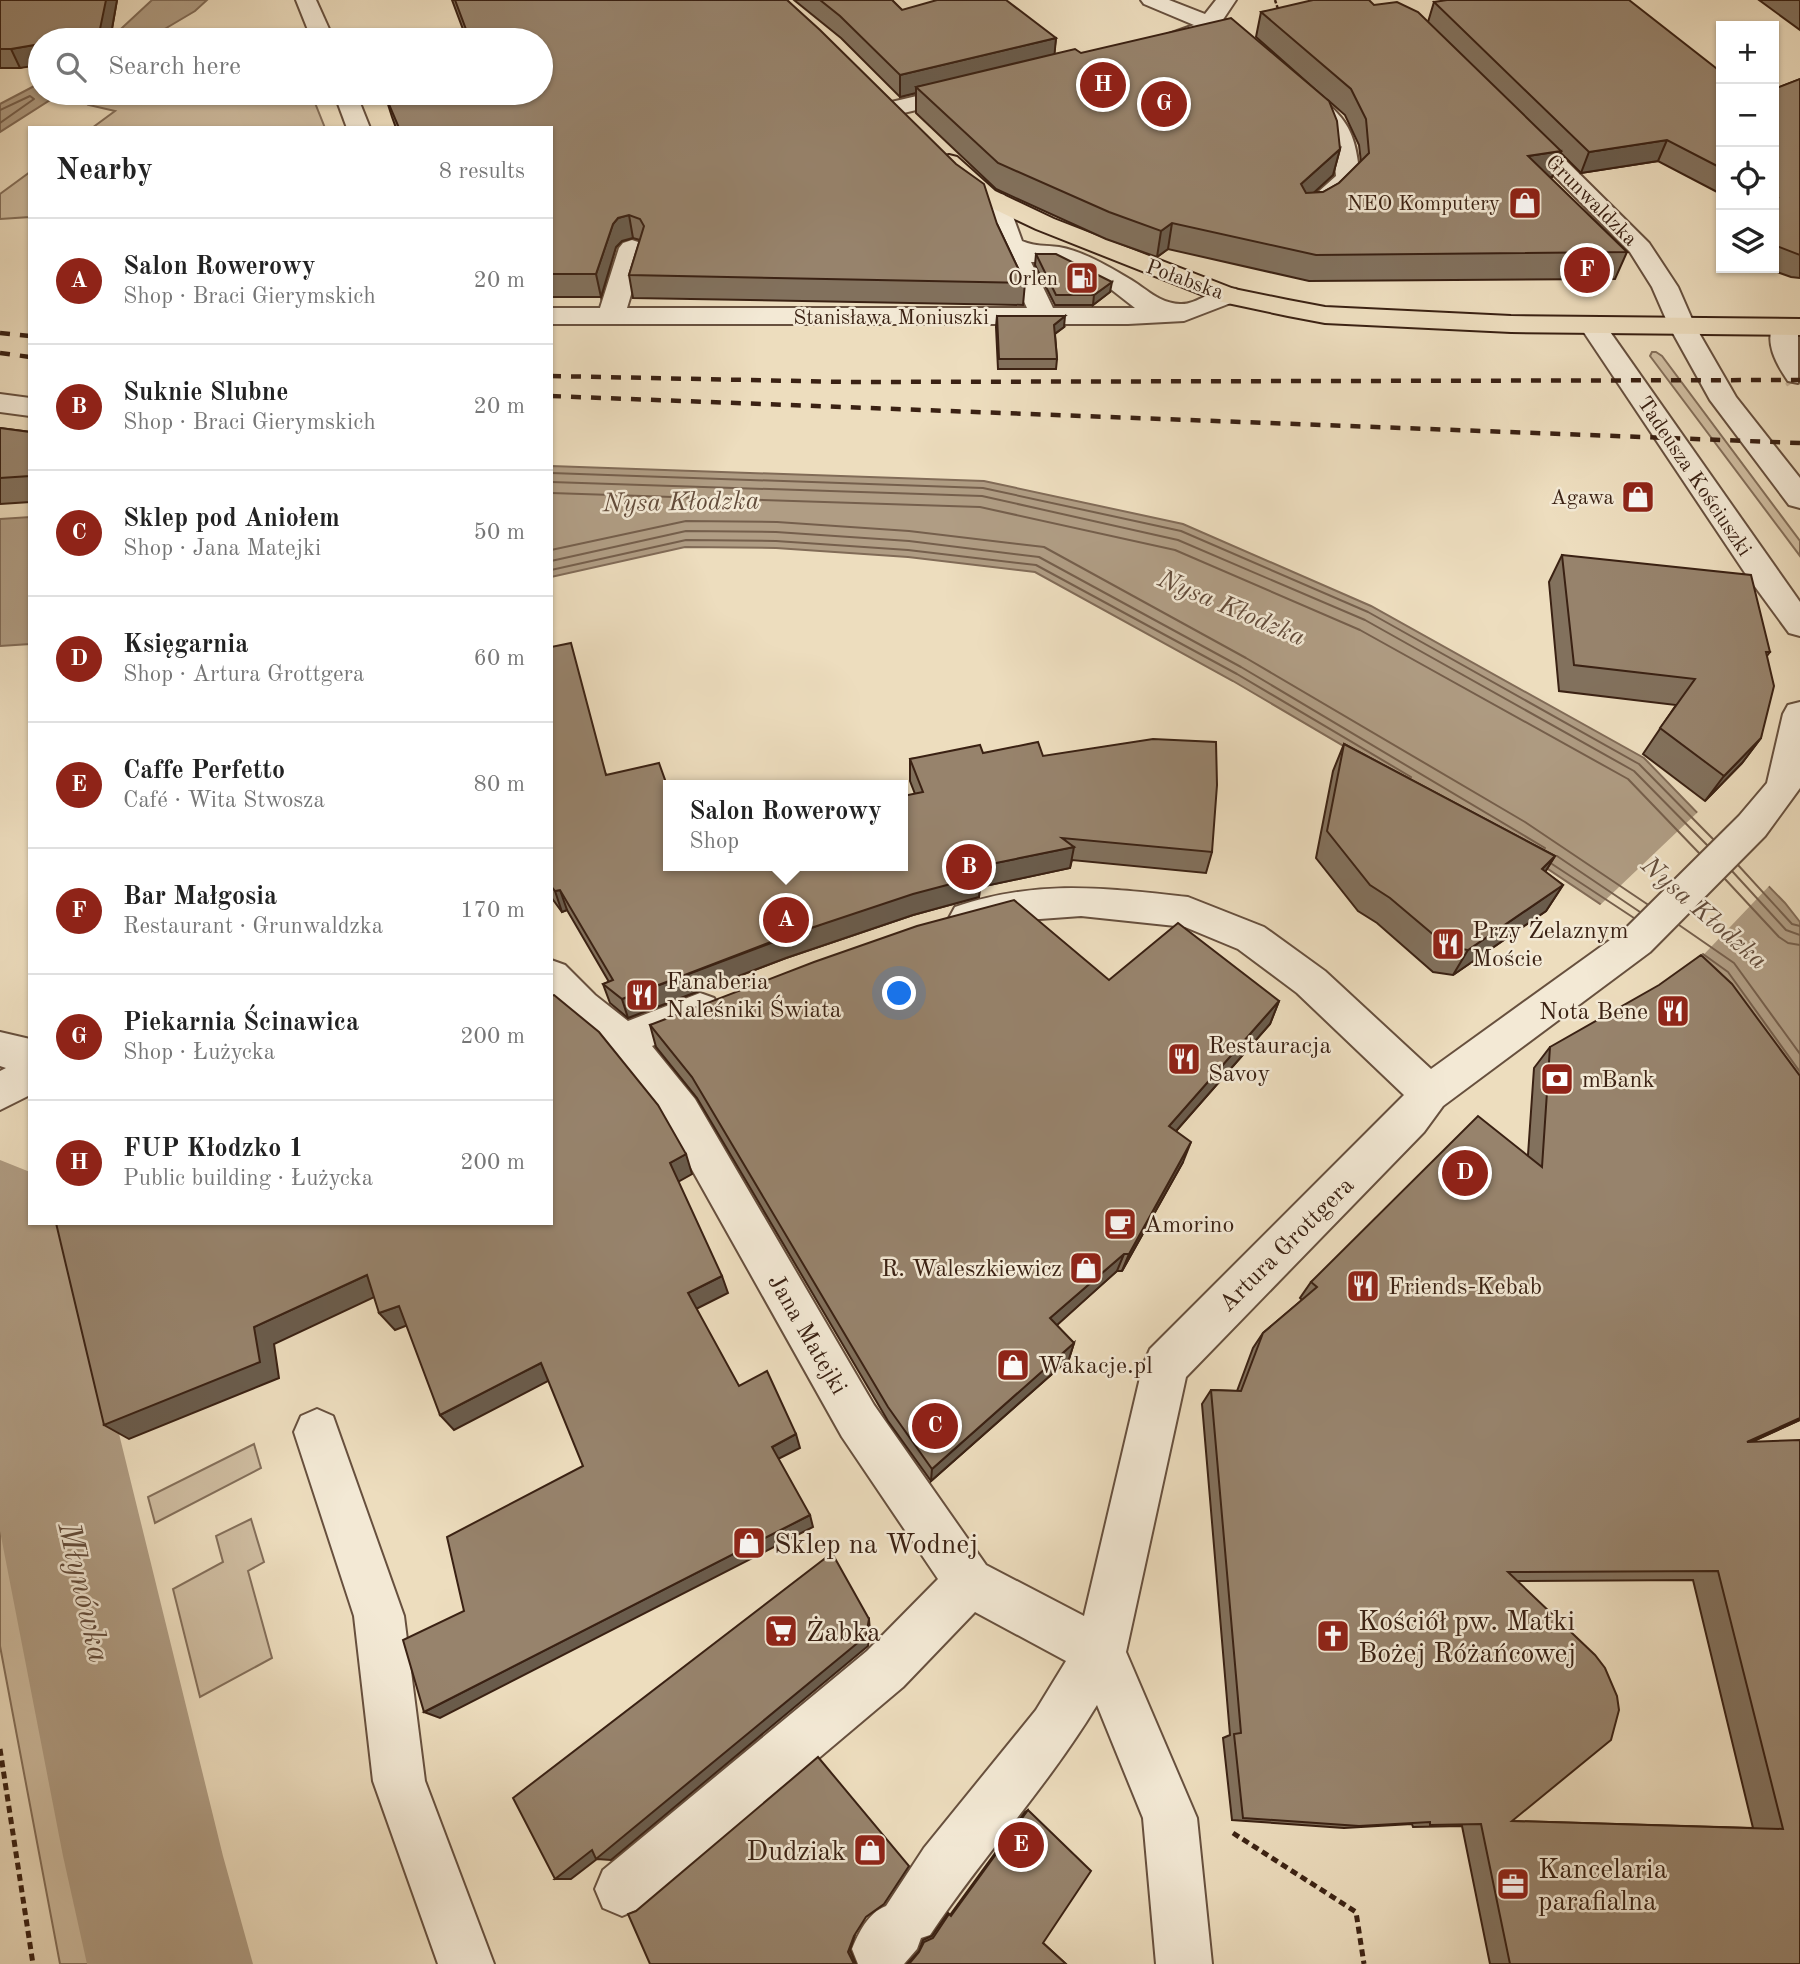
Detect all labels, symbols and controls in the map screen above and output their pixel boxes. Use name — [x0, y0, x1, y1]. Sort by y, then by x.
map controls — [1716, 21, 1779, 273]
button: + — [1716, 21, 1779, 84]
search box — [28, 28, 553, 105]
icon: search — [52, 48, 90, 86]
text: Search here — [108, 54, 241, 80]
pin: H — [1080, 59, 1126, 111]
pin: G — [1141, 78, 1187, 130]
button: − — [1716, 84, 1779, 147]
button: locate — [1716, 147, 1779, 210]
street label: Grunwaldzka — [1541, 151, 1641, 251]
text: Nearby — [56, 156, 153, 186]
text: 8 results — [439, 160, 525, 183]
shop icon: NEO Komputery — [1506, 184, 1544, 222]
place label: NEO Komputery — [1347, 194, 1500, 215]
button: layers — [1716, 210, 1779, 273]
pin: F — [1564, 244, 1610, 296]
text: Salon Rowerowy — [123, 254, 316, 280]
street label: Połabska — [1143, 257, 1226, 304]
fuel station icon: Orlen — [1063, 259, 1101, 297]
text: A — [70, 269, 88, 292]
text: 20 m — [474, 269, 525, 292]
place label: Orlen — [1008, 269, 1058, 290]
text: Shop · Braci Gierymskich — [123, 285, 376, 308]
street label: Stanisława Moniuszki — [793, 308, 989, 329]
text: Suknie Slubne — [123, 380, 289, 406]
street label: Tadeusza Kościuszki — [1633, 393, 1755, 560]
text: B — [71, 395, 87, 418]
text: 20 m — [474, 395, 525, 418]
text: Shop · Braci Gierymskich — [123, 411, 376, 434]
shop icon: Agawa — [1619, 478, 1657, 516]
place label: Agawa — [1551, 488, 1614, 509]
water label: Nysa Kłodzka — [601, 489, 760, 517]
text: Sklep pod Aniołem — [123, 506, 340, 532]
text: C — [71, 521, 87, 544]
text: 50 m — [474, 521, 525, 544]
text: Shop · Jana Matejki — [123, 537, 321, 560]
water label: Nysa Kłodzka — [1153, 566, 1309, 652]
text: Księgarnia — [123, 632, 248, 658]
text: D — [70, 647, 88, 670]
text: 60 m — [474, 647, 525, 670]
text: Shop · Artura Grottgera — [123, 663, 364, 686]
text: Caffe Perfetto — [123, 758, 285, 784]
text: E — [71, 773, 87, 796]
text: 80 m — [474, 773, 525, 796]
popup — [663, 780, 908, 871]
text: Café · Wita Stwosza — [123, 789, 325, 812]
text: Salon Rowerowy — [689, 799, 882, 825]
text: Shop — [689, 830, 739, 853]
pin: B — [946, 841, 992, 893]
water label: Nysa Kłodzka — [1635, 852, 1772, 975]
text: Bar Małgosia — [123, 884, 277, 910]
pin: A — [763, 894, 809, 946]
text: F — [71, 899, 87, 922]
text: 170 m — [460, 899, 525, 922]
text: Restaurant · Grunwaldzka — [123, 915, 383, 938]
place label: Przy Żelaznym Moście — [1472, 917, 1628, 972]
restaurant icon: Przy Żelaznym Moście — [1429, 925, 1467, 963]
place label: Fanaberia Naleśniki Świata — [666, 971, 842, 1023]
restaurant icon: Fanaberia Naleśniki Świata — [623, 976, 661, 1014]
your location — [882, 976, 916, 1010]
restaurant icon: Nota Bene — [1654, 992, 1692, 1030]
place label: Nota Bene — [1539, 1001, 1648, 1025]
text: Piekarnia Ścinawica — [123, 1010, 359, 1036]
text: G — [71, 1025, 87, 1048]
text: 200 m — [460, 1025, 525, 1048]
place label: Restauracja Savoy — [1208, 1035, 1332, 1087]
restaurant icon: Restauracja Savoy — [1165, 1040, 1203, 1078]
text: Shop · Łużycka — [123, 1041, 275, 1064]
bank icon: mBank — [1538, 1060, 1576, 1098]
place label: mBank — [1582, 1069, 1655, 1093]
text: FUP Kłodzko 1 — [123, 1136, 304, 1162]
pin: D — [1442, 1147, 1488, 1199]
text: H — [70, 1151, 88, 1174]
text: 200 m — [460, 1151, 525, 1174]
text: Public building · Łużycka — [123, 1167, 373, 1190]
street label: Artura Grottgera — [1216, 1173, 1359, 1317]
cafe icon: Amorino — [1101, 1205, 1139, 1243]
place label: Amorino — [1144, 1214, 1234, 1238]
shop icon: R. Waleszkiewicz — [1067, 1249, 1105, 1287]
place label: R. Waleszkiewicz — [881, 1258, 1062, 1282]
restaurant icon: Friends-Kebab — [1344, 1267, 1382, 1305]
street label: Jana Matejki — [762, 1271, 850, 1399]
place label: Friends-Kebab — [1388, 1276, 1542, 1300]
shop icon: Wakacje.pl — [994, 1346, 1032, 1384]
place label: Wakacje.pl — [1038, 1355, 1153, 1379]
pin: C — [912, 1400, 958, 1452]
water label: Młynówka — [50, 1518, 114, 1666]
shop icon: Sklep na Wodnej — [730, 1524, 768, 1562]
place label: Sklep na Wodnej — [774, 1532, 978, 1560]
place label: Kościół pw. Matki Bożej Różańcowej — [1358, 1609, 1576, 1669]
supermarket icon: Żabka — [762, 1612, 800, 1650]
place label: Żabka — [806, 1616, 881, 1648]
church icon: Kościół pw. Matki Bożej Różańcowej — [1314, 1617, 1352, 1655]
pin: E — [998, 1819, 1044, 1871]
shop icon: Dudziak — [851, 1831, 889, 1869]
place label: Dudziak — [746, 1839, 846, 1867]
place label: Kancelaria parafialna — [1538, 1857, 1668, 1917]
office icon: Kancelaria parafialna — [1494, 1865, 1532, 1903]

